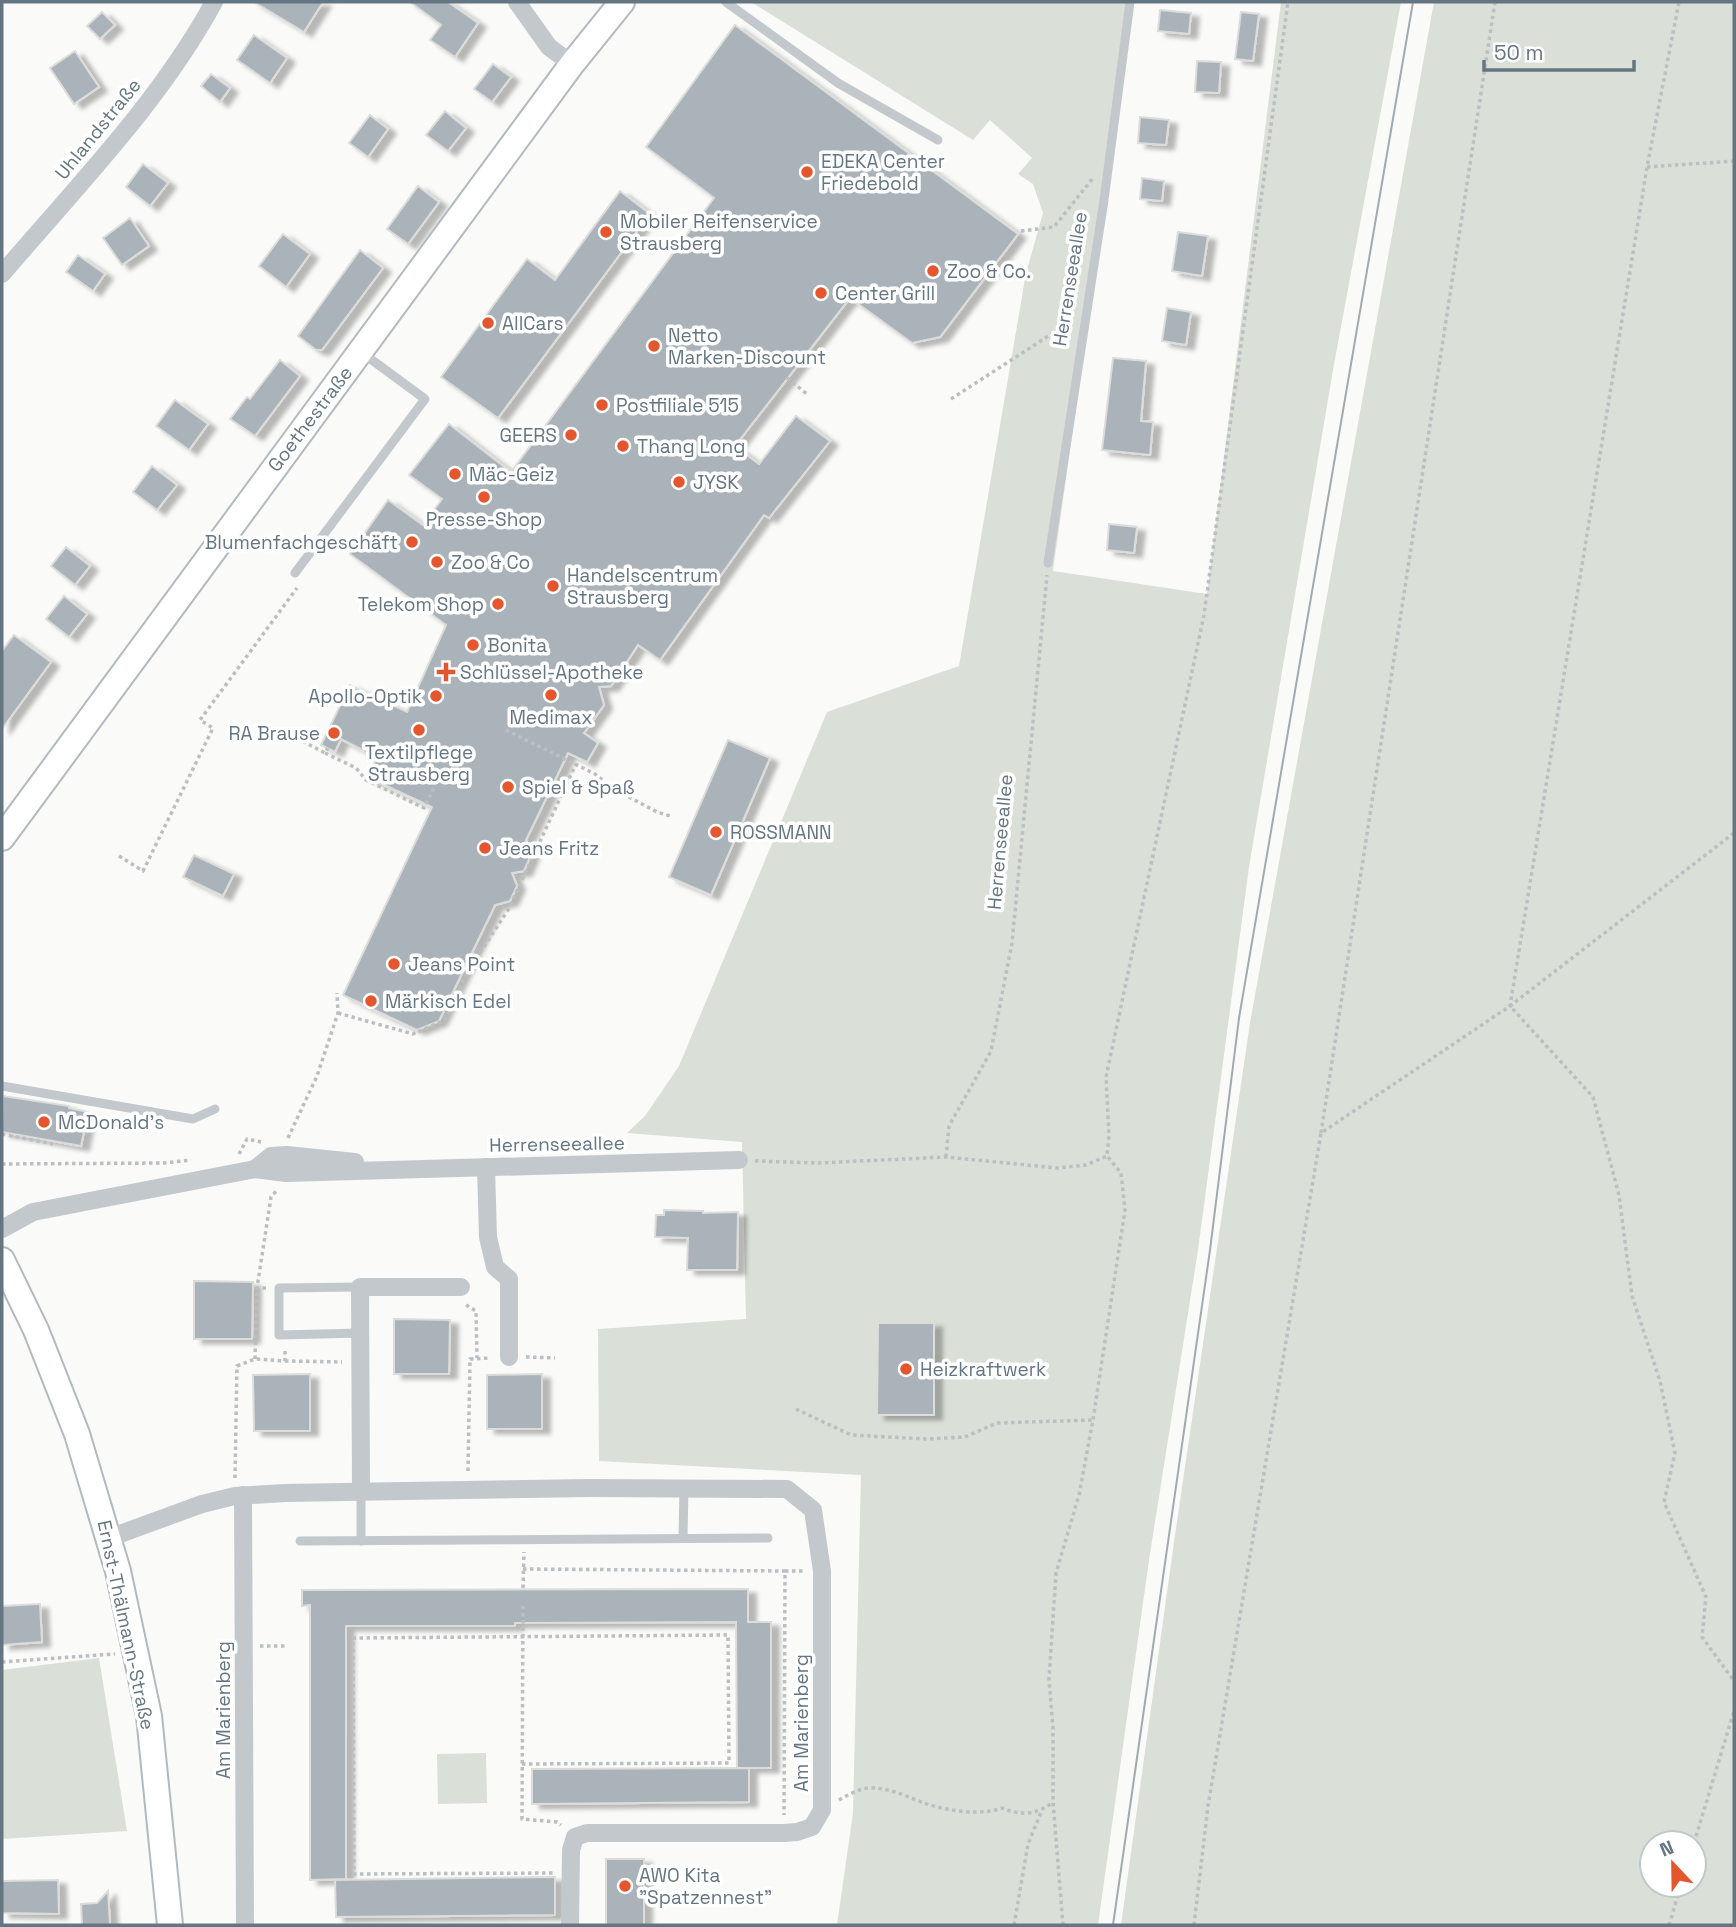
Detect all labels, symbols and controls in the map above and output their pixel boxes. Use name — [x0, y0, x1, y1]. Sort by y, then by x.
scale bar — [1484, 28, 1634, 72]
text: 50 m — [1494, 39, 1544, 66]
street label: Uhlandstraße — [50, 73, 146, 185]
place label: EDEKA Center Friedebold — [821, 149, 945, 196]
marker: EDEKA Center Friedebold — [799, 164, 815, 180]
place label: Mobiler Reifenservice Strausberg — [620, 209, 818, 256]
street label: Herrenseeallee — [1047, 210, 1093, 348]
marker: Mobiler Reifenservice Strausberg — [598, 224, 614, 240]
place label: Zoo & Co. — [947, 259, 1031, 284]
marker: Zoo & Co. — [925, 263, 941, 279]
place label: Center Grill — [835, 281, 935, 306]
marker: Center Grill — [813, 285, 829, 301]
place label: AllCars — [502, 311, 563, 336]
marker: AllCars — [480, 315, 496, 331]
place label: Netto Marken-Discount — [668, 323, 826, 370]
marker: Netto Marken-Discount — [646, 338, 662, 354]
street label: Goethestraße — [262, 361, 358, 477]
place label: Postfiliale 515 — [616, 393, 739, 418]
marker: Postfiliale 515 — [594, 397, 610, 413]
place label: GEERS — [499, 423, 557, 448]
marker: GEERS — [563, 427, 579, 443]
place label: Thang Long — [637, 434, 745, 459]
marker: Thang Long — [615, 438, 631, 454]
place label: Mäc-Geiz — [469, 462, 554, 487]
marker: Mäc-Geiz — [447, 466, 463, 482]
place label: JYSK — [693, 470, 739, 495]
marker: JYSK — [671, 474, 687, 490]
marker: Presse-Shop — [476, 489, 492, 505]
place label: Presse-Shop — [426, 507, 542, 532]
place label: Blumenfachgeschäft — [205, 530, 398, 555]
marker: Blumenfachgeschäft — [404, 534, 420, 550]
place label: Zoo & Co — [451, 550, 530, 575]
marker: Zoo & Co — [429, 554, 445, 570]
place label: Handelscentrum Strausberg — [567, 563, 718, 610]
marker: Handelscentrum Strausberg — [545, 578, 561, 594]
place label: Telekom Shop — [358, 592, 484, 617]
marker: Telekom Shop — [490, 596, 506, 612]
place label: Bonita — [487, 633, 547, 658]
marker: Bonita — [465, 637, 481, 653]
place label: Schlüssel-Apotheke — [460, 660, 643, 685]
marker: Schlüssel-Apotheke — [438, 664, 454, 680]
place label: Apollo-Optik — [308, 684, 422, 709]
marker: Medimax — [543, 687, 559, 703]
marker: Apollo-Optik — [428, 688, 444, 704]
place label: Medimax — [509, 705, 593, 730]
place label: RA Brause — [228, 721, 320, 746]
marker: Textilpflege Strausberg — [411, 722, 427, 738]
marker: RA Brause — [326, 725, 342, 741]
place label: Textilpflege Strausberg — [365, 740, 473, 787]
street label: Herrenseeallee — [982, 773, 1018, 911]
place label: Spiel & Spaß — [522, 775, 634, 800]
marker: Spiel & Spaß — [500, 779, 516, 795]
place label: ROSSMANN — [730, 820, 832, 845]
marker: ROSSMANN — [708, 824, 724, 840]
place label: Jeans Fritz — [499, 836, 599, 861]
marker: Jeans Fritz — [477, 840, 493, 856]
place label: Jeans Point — [408, 952, 515, 977]
marker: Jeans Point — [386, 956, 402, 972]
place label: Märkisch Edel — [385, 989, 511, 1014]
marker: Märkisch Edel — [363, 993, 379, 1009]
place label: McDonald's — [58, 1110, 164, 1135]
marker: McDonald's — [36, 1114, 52, 1130]
street label: Herrenseeallee — [489, 1130, 625, 1158]
place label: Heizkraftwerk — [920, 1357, 1046, 1382]
marker: Heizkraftwerk — [898, 1361, 914, 1377]
street label: Ernst-Thälmann-Straße — [92, 1518, 160, 1732]
street label: Am Marienberg — [211, 1641, 236, 1779]
street label: Am Marienberg — [789, 1654, 814, 1792]
north arrow — [1638, 1829, 1708, 1899]
text: N — [1656, 1835, 1677, 1863]
place label: AWO Kita "Spatzennest" — [639, 1863, 772, 1910]
marker: AWO Kita "Spatzennest" — [617, 1878, 633, 1894]

